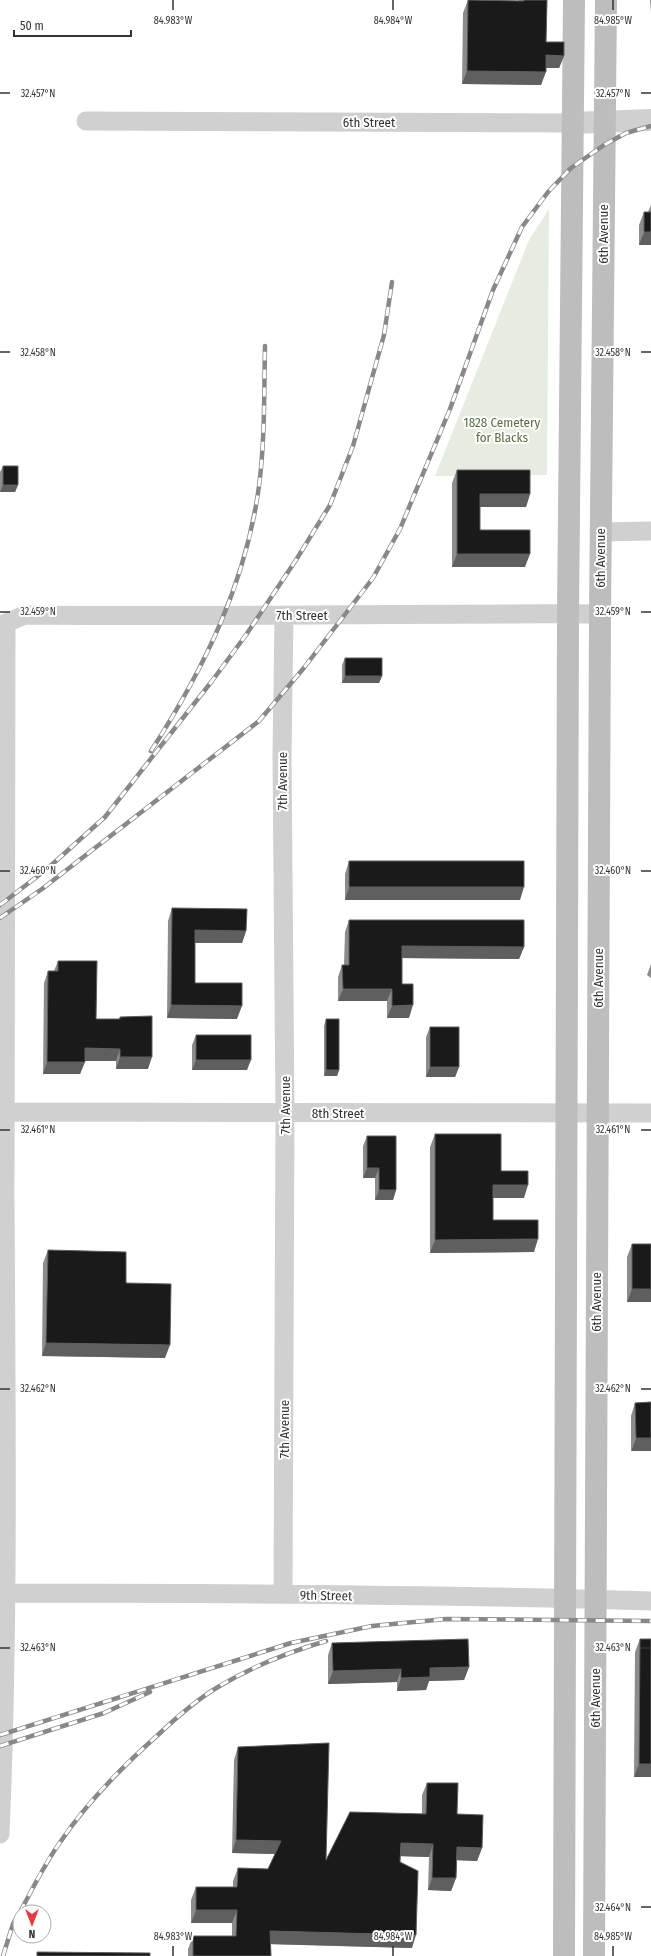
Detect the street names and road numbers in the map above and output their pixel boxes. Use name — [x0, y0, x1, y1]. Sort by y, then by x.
street label: 6th Street — [343, 115, 396, 130]
street label: 6th Avenue — [596, 204, 611, 264]
street label: 6th Avenue — [593, 528, 608, 588]
street label: 7th Street — [276, 608, 328, 623]
street label: 7th Avenue — [275, 752, 290, 810]
street label: 6th Avenue — [591, 948, 606, 1008]
street label: 7th Avenue — [278, 1076, 293, 1134]
street label: 8th Street — [312, 1106, 365, 1121]
street label: 6th Avenue — [589, 1272, 604, 1332]
street label: 7th Avenue — [277, 1400, 292, 1458]
street label: 9th Street — [300, 1588, 353, 1603]
street label: 6th Avenue — [588, 1668, 603, 1728]

